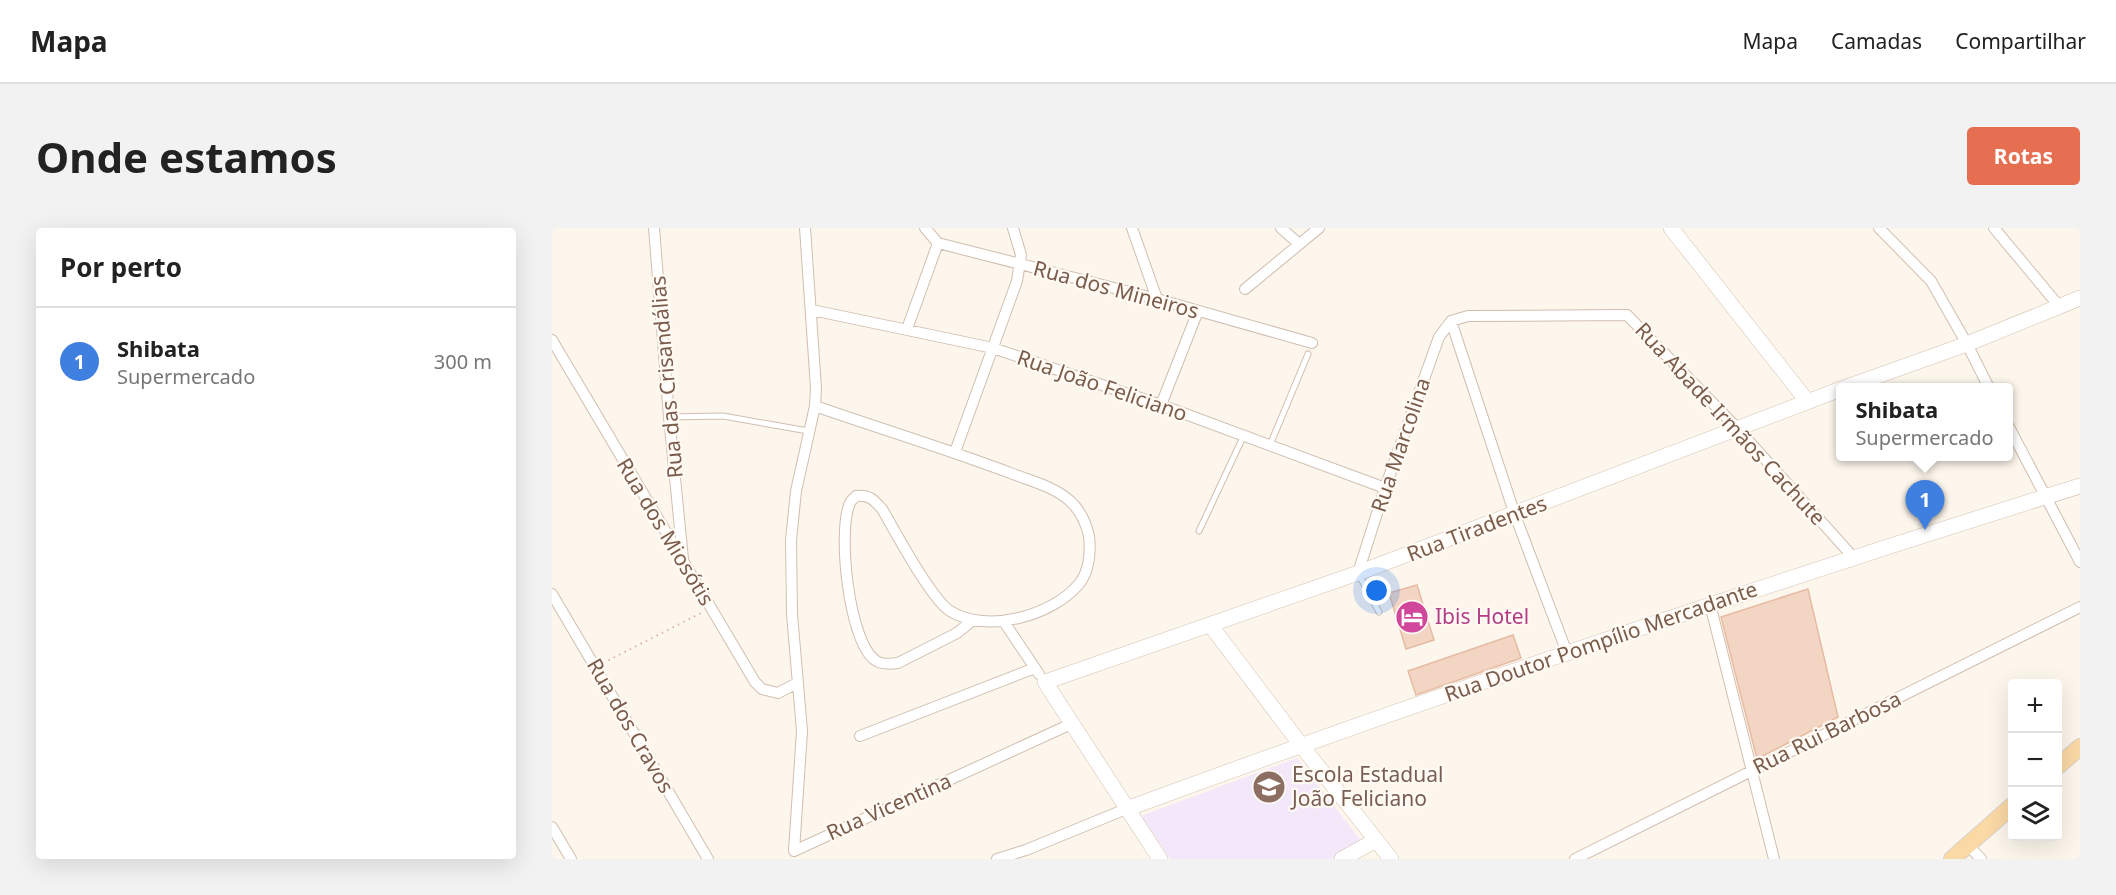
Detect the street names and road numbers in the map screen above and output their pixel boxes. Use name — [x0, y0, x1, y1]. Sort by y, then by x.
street label: Rua dos Mineiros — [1030, 253, 1202, 325]
street label: Rua das Crisandálias — [643, 275, 689, 479]
street label: Rua Abade Irmãos Cachute — [1629, 316, 1832, 531]
street label: Rua João Feliciano — [1014, 343, 1191, 427]
street label: Rua Marcolina — [1364, 374, 1436, 516]
street label: Rua dos Miosótis — [611, 453, 721, 610]
street label: Rua Tiradentes — [1403, 489, 1551, 568]
street label: Rua Doutor Pompílio Mercadante — [1440, 574, 1761, 708]
street label: Rua dos Cravos — [581, 653, 681, 798]
street label: Rua Rui Barbosa — [1748, 684, 1905, 780]
street label: Rua Vicentina — [822, 766, 955, 846]

